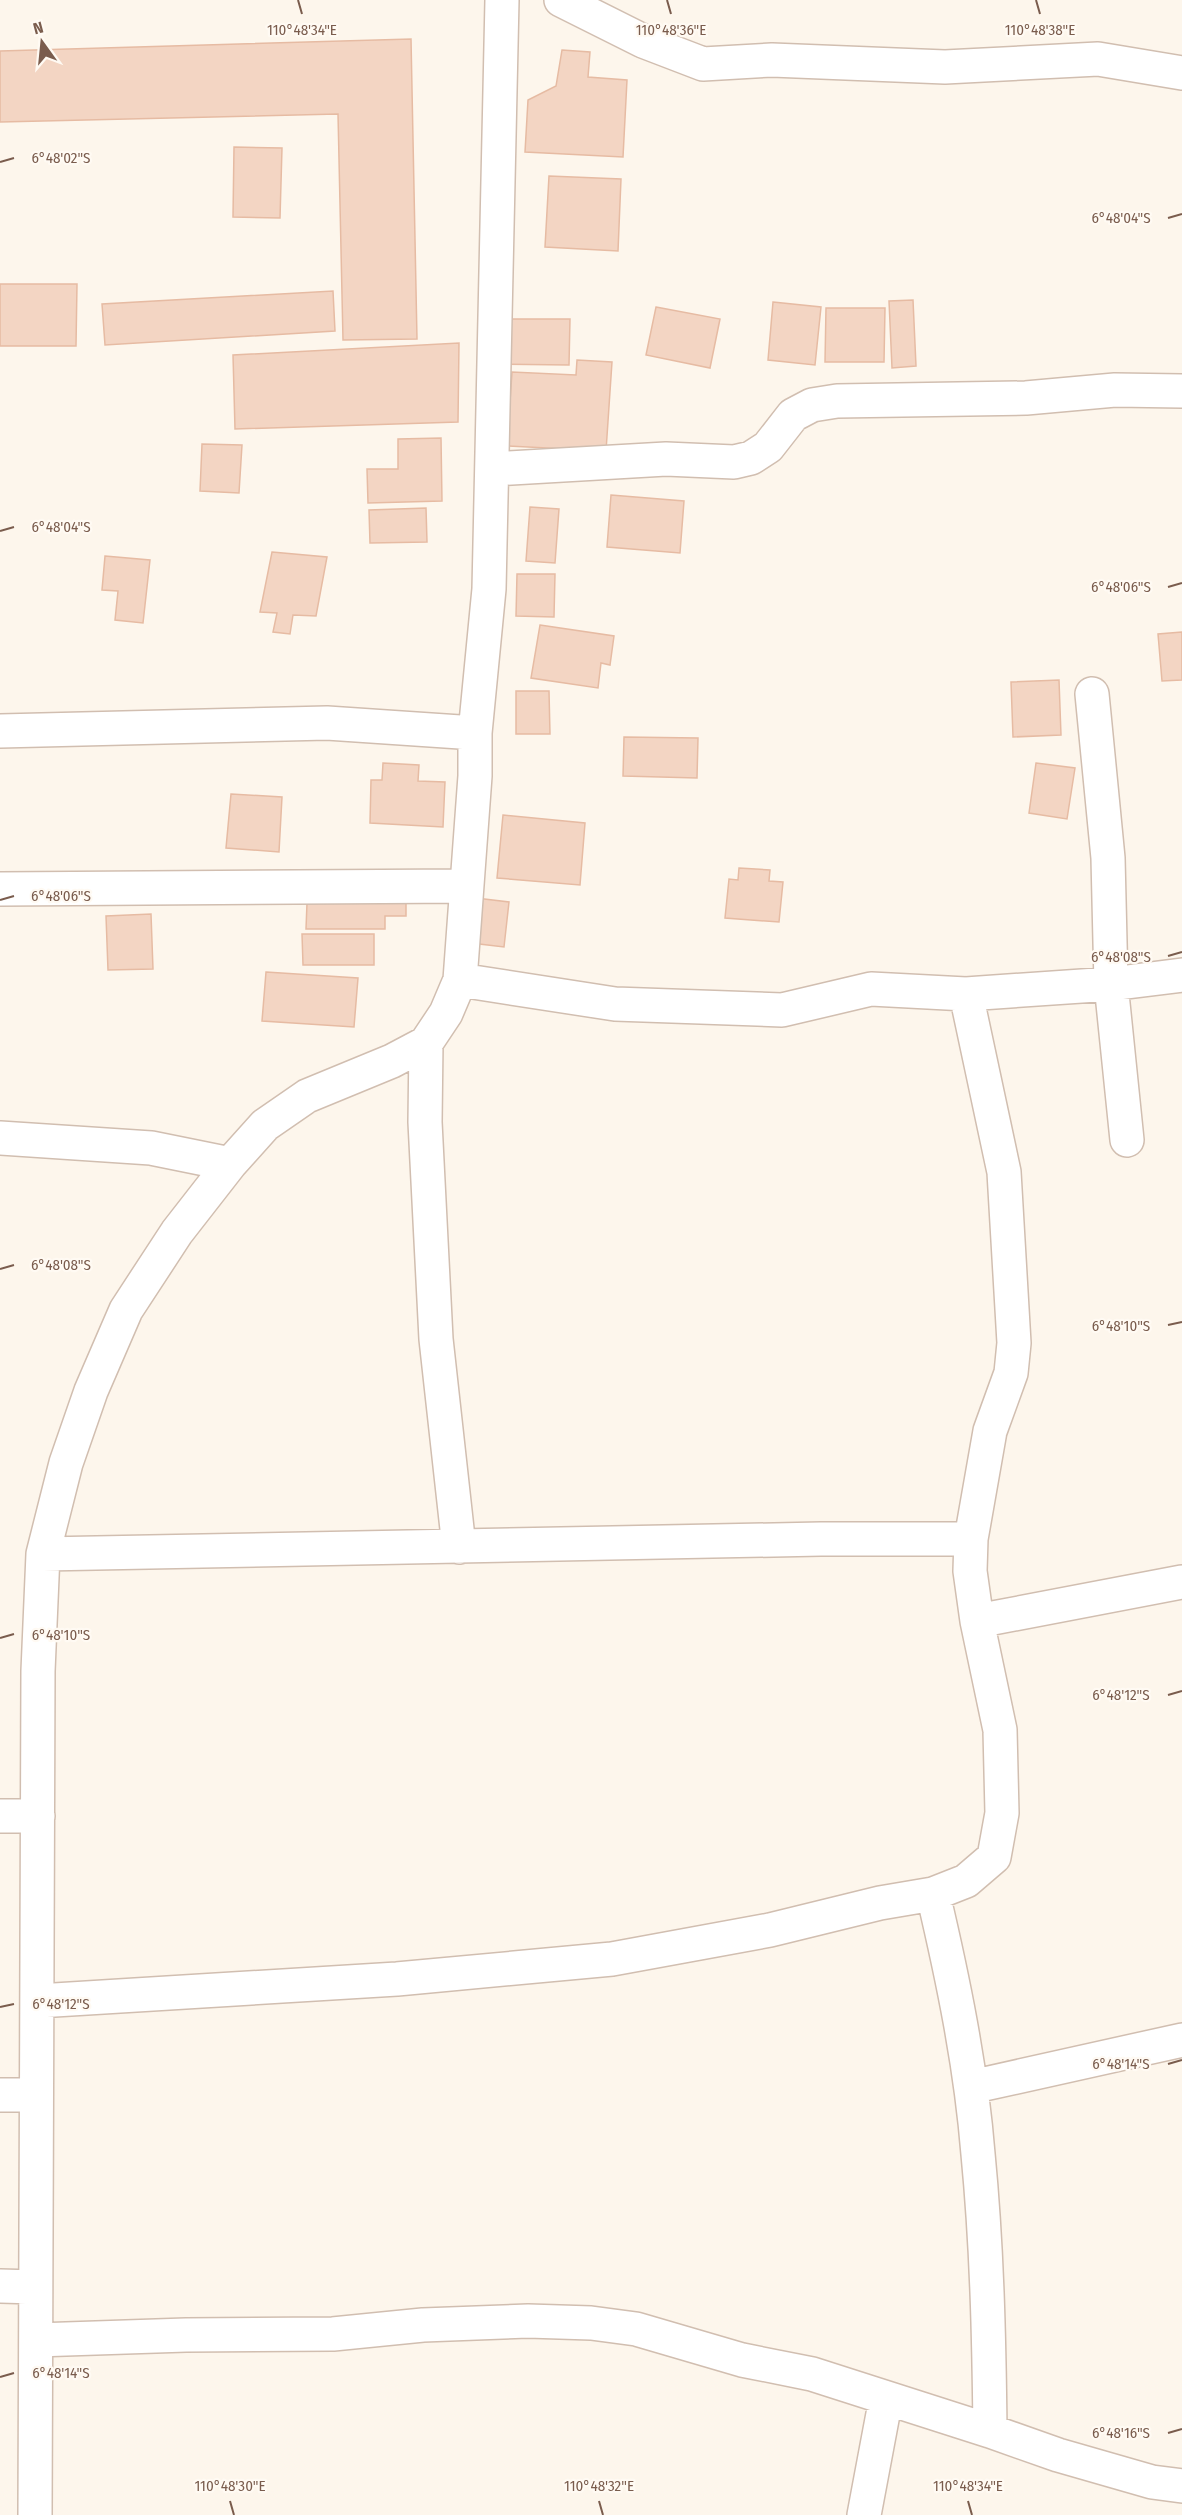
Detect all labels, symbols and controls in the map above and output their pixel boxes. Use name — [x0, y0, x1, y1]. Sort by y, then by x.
north arrow — [12, 12, 72, 72]
text: N — [31, 18, 45, 38]
text: 110°48'34"E — [267, 21, 337, 39]
text: 110°48'36"E — [636, 21, 706, 39]
text: 110°48'38"E — [1005, 21, 1075, 39]
text: 6°48'02"S — [31, 149, 91, 167]
text: 6°48'04"S — [1091, 209, 1151, 227]
text: 6°48'04"S — [31, 518, 91, 536]
text: 6°48'06"S — [1091, 578, 1151, 596]
text: 6°48'06"S — [31, 887, 91, 905]
text: 6°48'08"S — [1091, 948, 1151, 966]
text: 6°48'08"S — [31, 1256, 91, 1274]
text: 6°48'10"S — [1092, 1317, 1150, 1335]
text: 6°48'10"S — [32, 1626, 90, 1644]
text: 6°48'12"S — [1092, 1686, 1150, 1704]
text: 6°48'12"S — [32, 1995, 90, 2013]
text: 6°48'14"S — [1092, 2055, 1150, 2073]
text: 6°48'14"S — [32, 2364, 90, 2382]
text: 6°48'16"S — [1092, 2424, 1150, 2442]
text: 110°48'30"E — [194, 2477, 266, 2495]
text: 110°48'32"E — [564, 2477, 634, 2495]
text: 110°48'34"E — [933, 2477, 1003, 2495]

